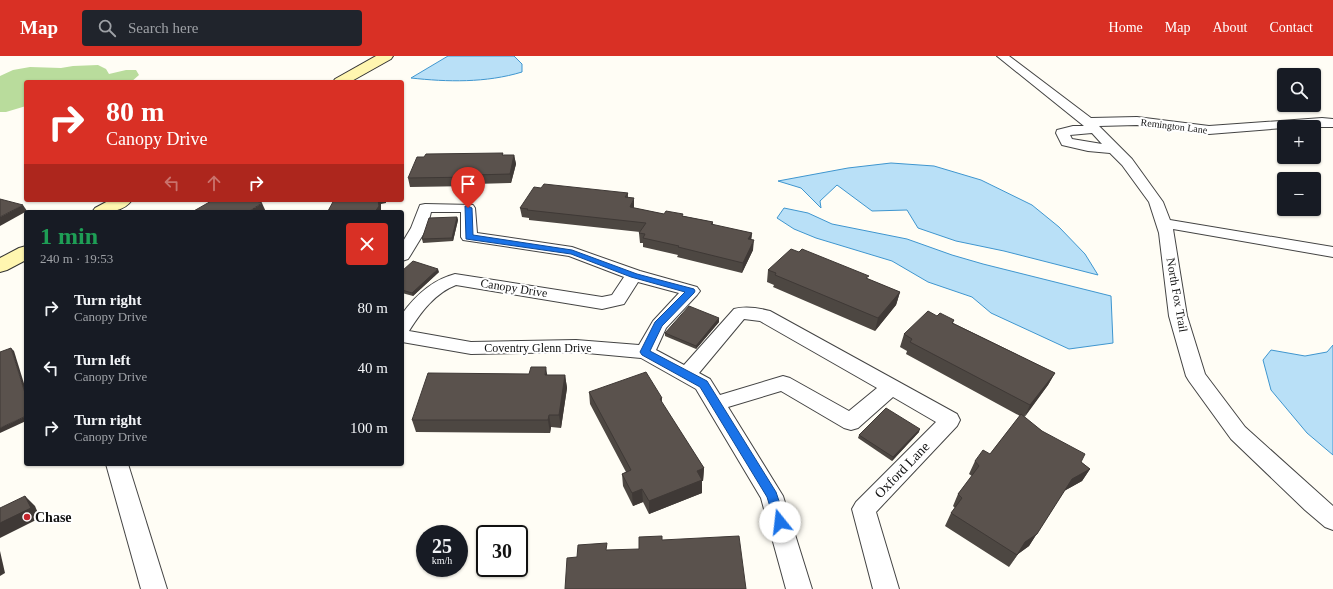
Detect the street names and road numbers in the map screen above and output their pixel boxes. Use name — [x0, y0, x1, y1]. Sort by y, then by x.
street label: Remington Lane — [1140, 116, 1208, 136]
street label: North Fox Trail — [1164, 257, 1191, 334]
street label: Canopy Drive — [479, 276, 549, 300]
street label: Coventry Glenn Drive — [484, 341, 592, 355]
street label: Oxford Lane — [872, 439, 932, 501]

